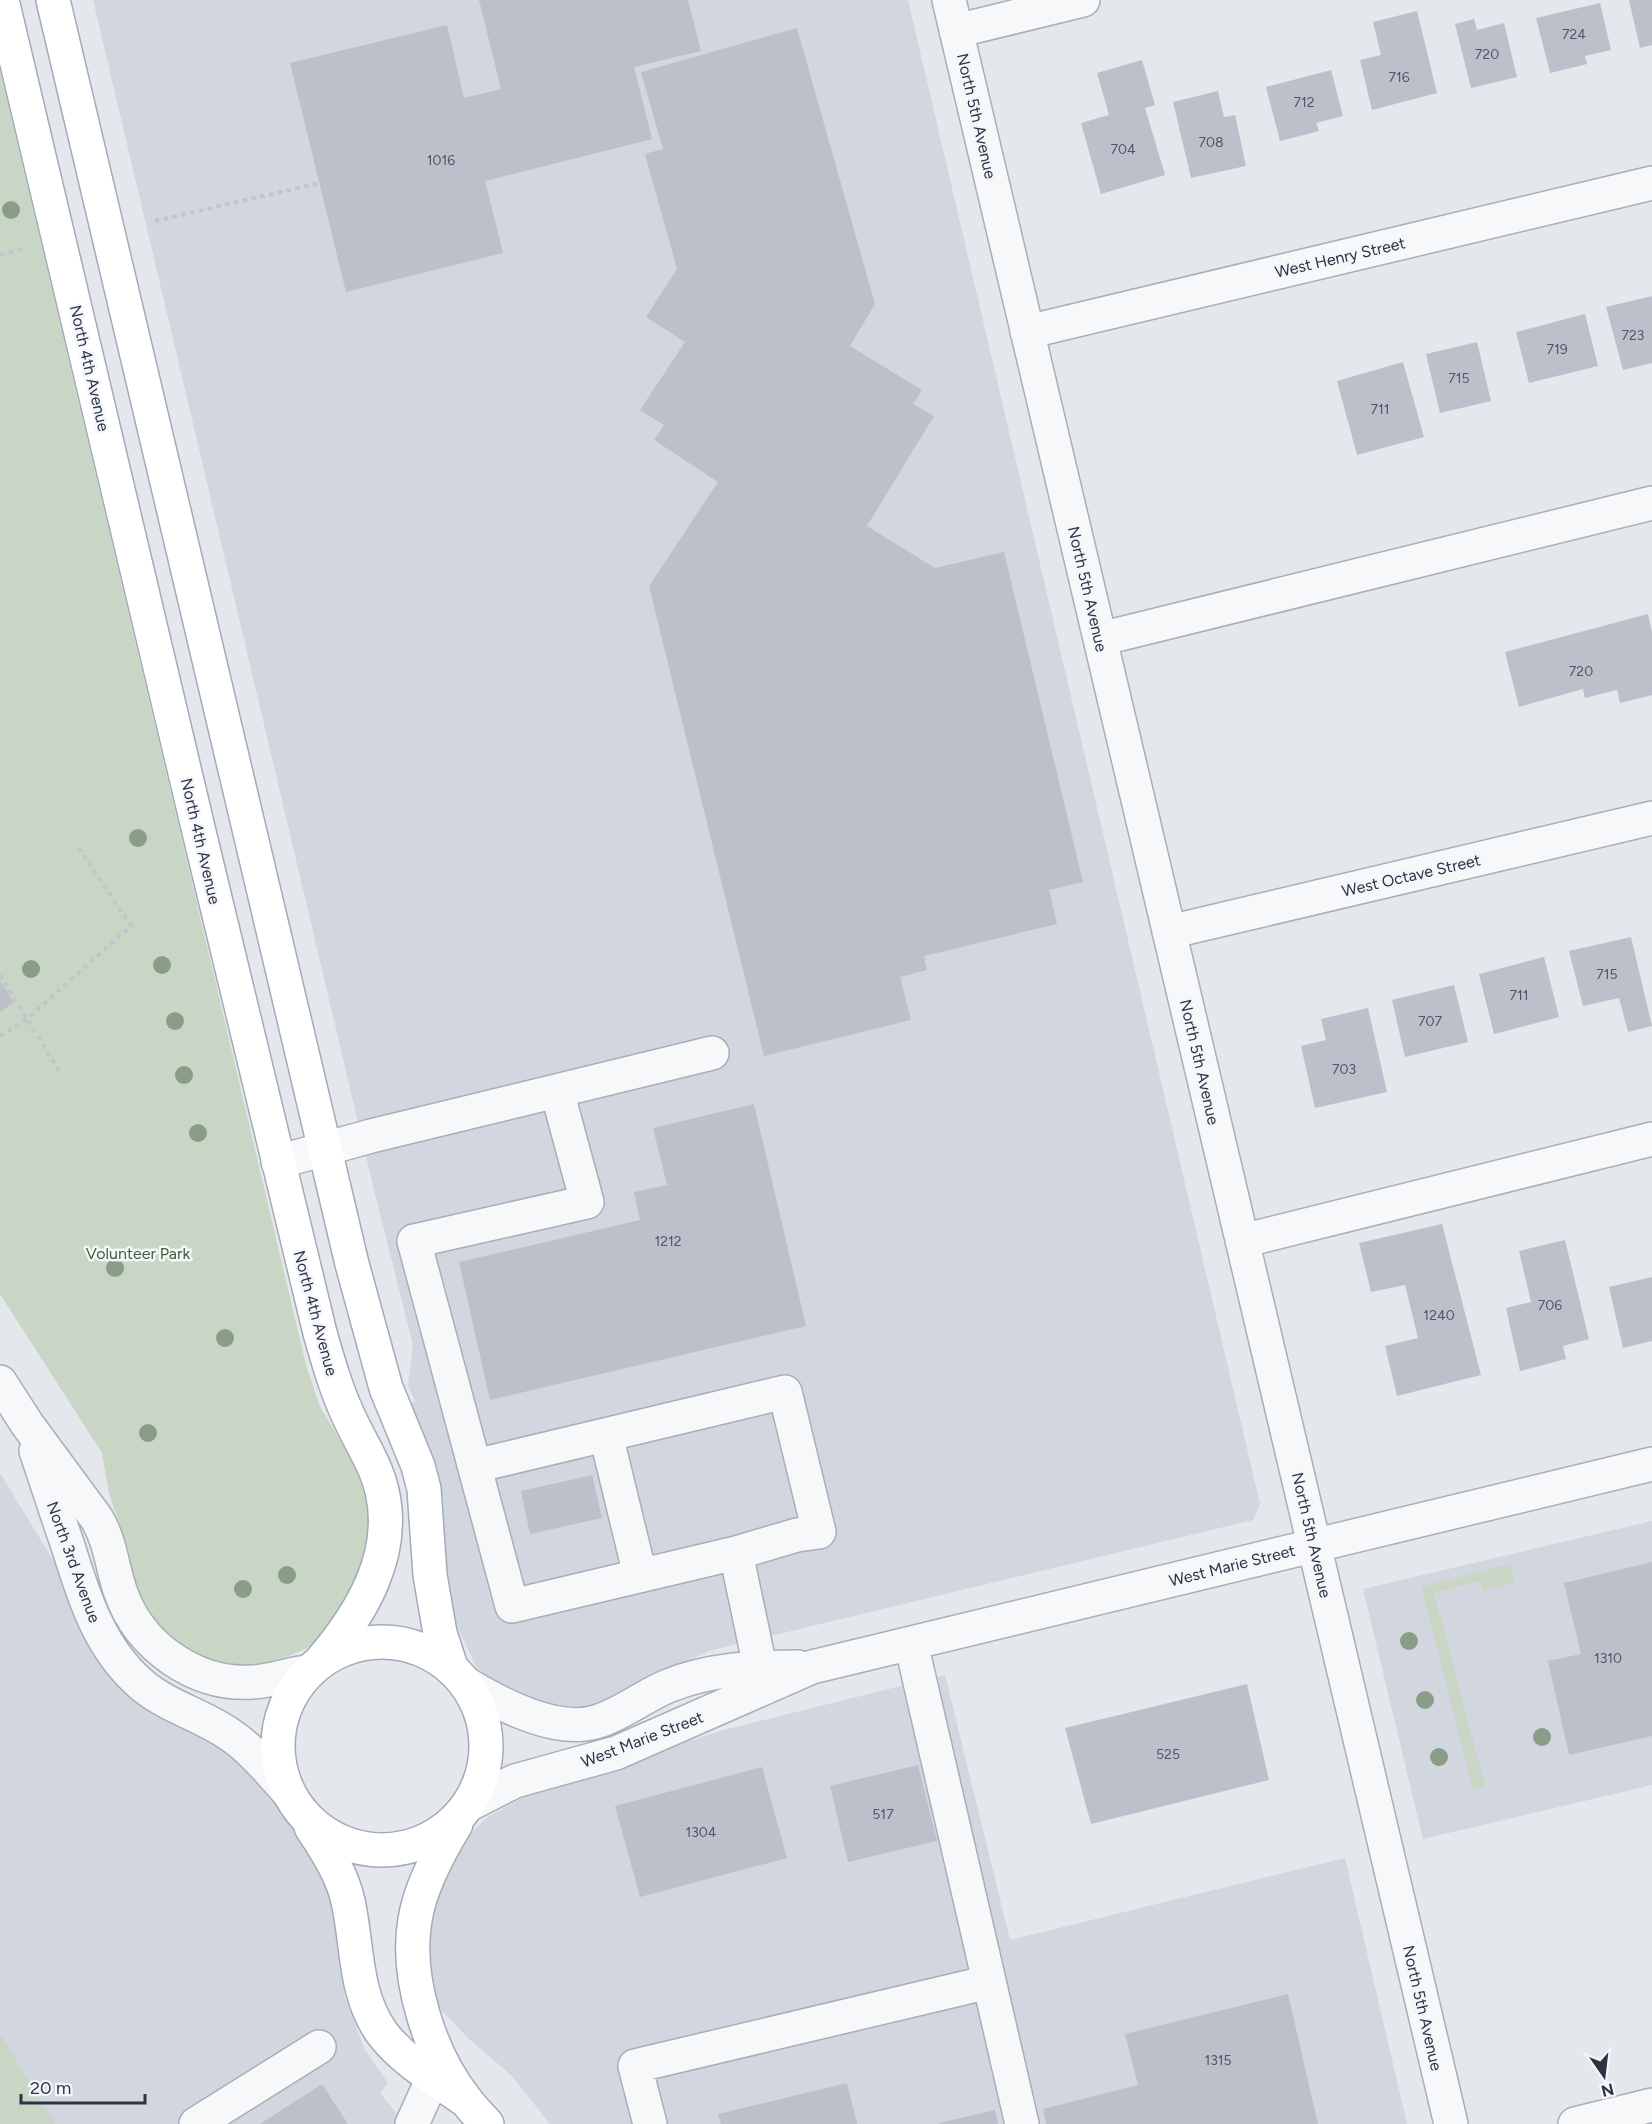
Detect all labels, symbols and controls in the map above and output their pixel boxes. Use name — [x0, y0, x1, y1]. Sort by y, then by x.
house number: 724 — [1562, 26, 1586, 43]
house number: 720 — [1475, 46, 1499, 63]
street label: North 5th Avenue — [953, 51, 1000, 181]
house number: 716 — [1388, 69, 1410, 86]
house number: 712 — [1293, 94, 1315, 111]
house number: 708 — [1198, 134, 1224, 151]
house number: 704 — [1110, 141, 1136, 158]
house number: 1016 — [427, 152, 455, 169]
street label: West Henry Street — [1273, 233, 1407, 282]
street label: North 4th Avenue — [66, 303, 113, 433]
house number: 723 — [1622, 327, 1644, 344]
house number: 719 — [1546, 341, 1568, 358]
house number: 715 — [1448, 370, 1470, 387]
house number: 711 — [1370, 401, 1390, 418]
street label: North 5th Avenue — [1064, 524, 1111, 654]
house number: 720 — [1569, 663, 1593, 680]
street label: North 4th Avenue — [177, 776, 224, 906]
street label: West Octave Street — [1340, 850, 1482, 901]
house number: 715 — [1596, 966, 1618, 983]
house number: 711 — [1509, 987, 1529, 1004]
street label: North 5th Avenue — [1176, 997, 1223, 1127]
house number: 707 — [1418, 1013, 1442, 1030]
house number: 703 — [1332, 1061, 1356, 1078]
house number: 1212 — [654, 1233, 682, 1250]
park label: Volunteer Park — [86, 1244, 190, 1263]
street label: North 4th Avenue — [290, 1248, 341, 1378]
house number: 706 — [1538, 1297, 1562, 1314]
house number: 1240 — [1423, 1307, 1455, 1324]
street label: North 5th Avenue — [1288, 1470, 1335, 1600]
street label: North 3rd Avenue — [43, 1499, 104, 1626]
street label: West Marie Street — [1167, 1541, 1297, 1590]
house number: 1310 — [1594, 1650, 1622, 1667]
street label: West Marie Street — [578, 1707, 706, 1771]
house number: 525 — [1156, 1746, 1180, 1763]
house number: 517 — [872, 1806, 894, 1823]
house number: 1304 — [685, 1824, 717, 1841]
street label: North 5th Avenue — [1399, 1943, 1446, 2073]
north arrow — [1574, 2046, 1634, 2106]
house number: 1315 — [1204, 2052, 1232, 2069]
scale bar — [21, 2067, 146, 2105]
text: 20 m — [30, 2077, 71, 2099]
text: N — [1599, 2079, 1616, 2101]

